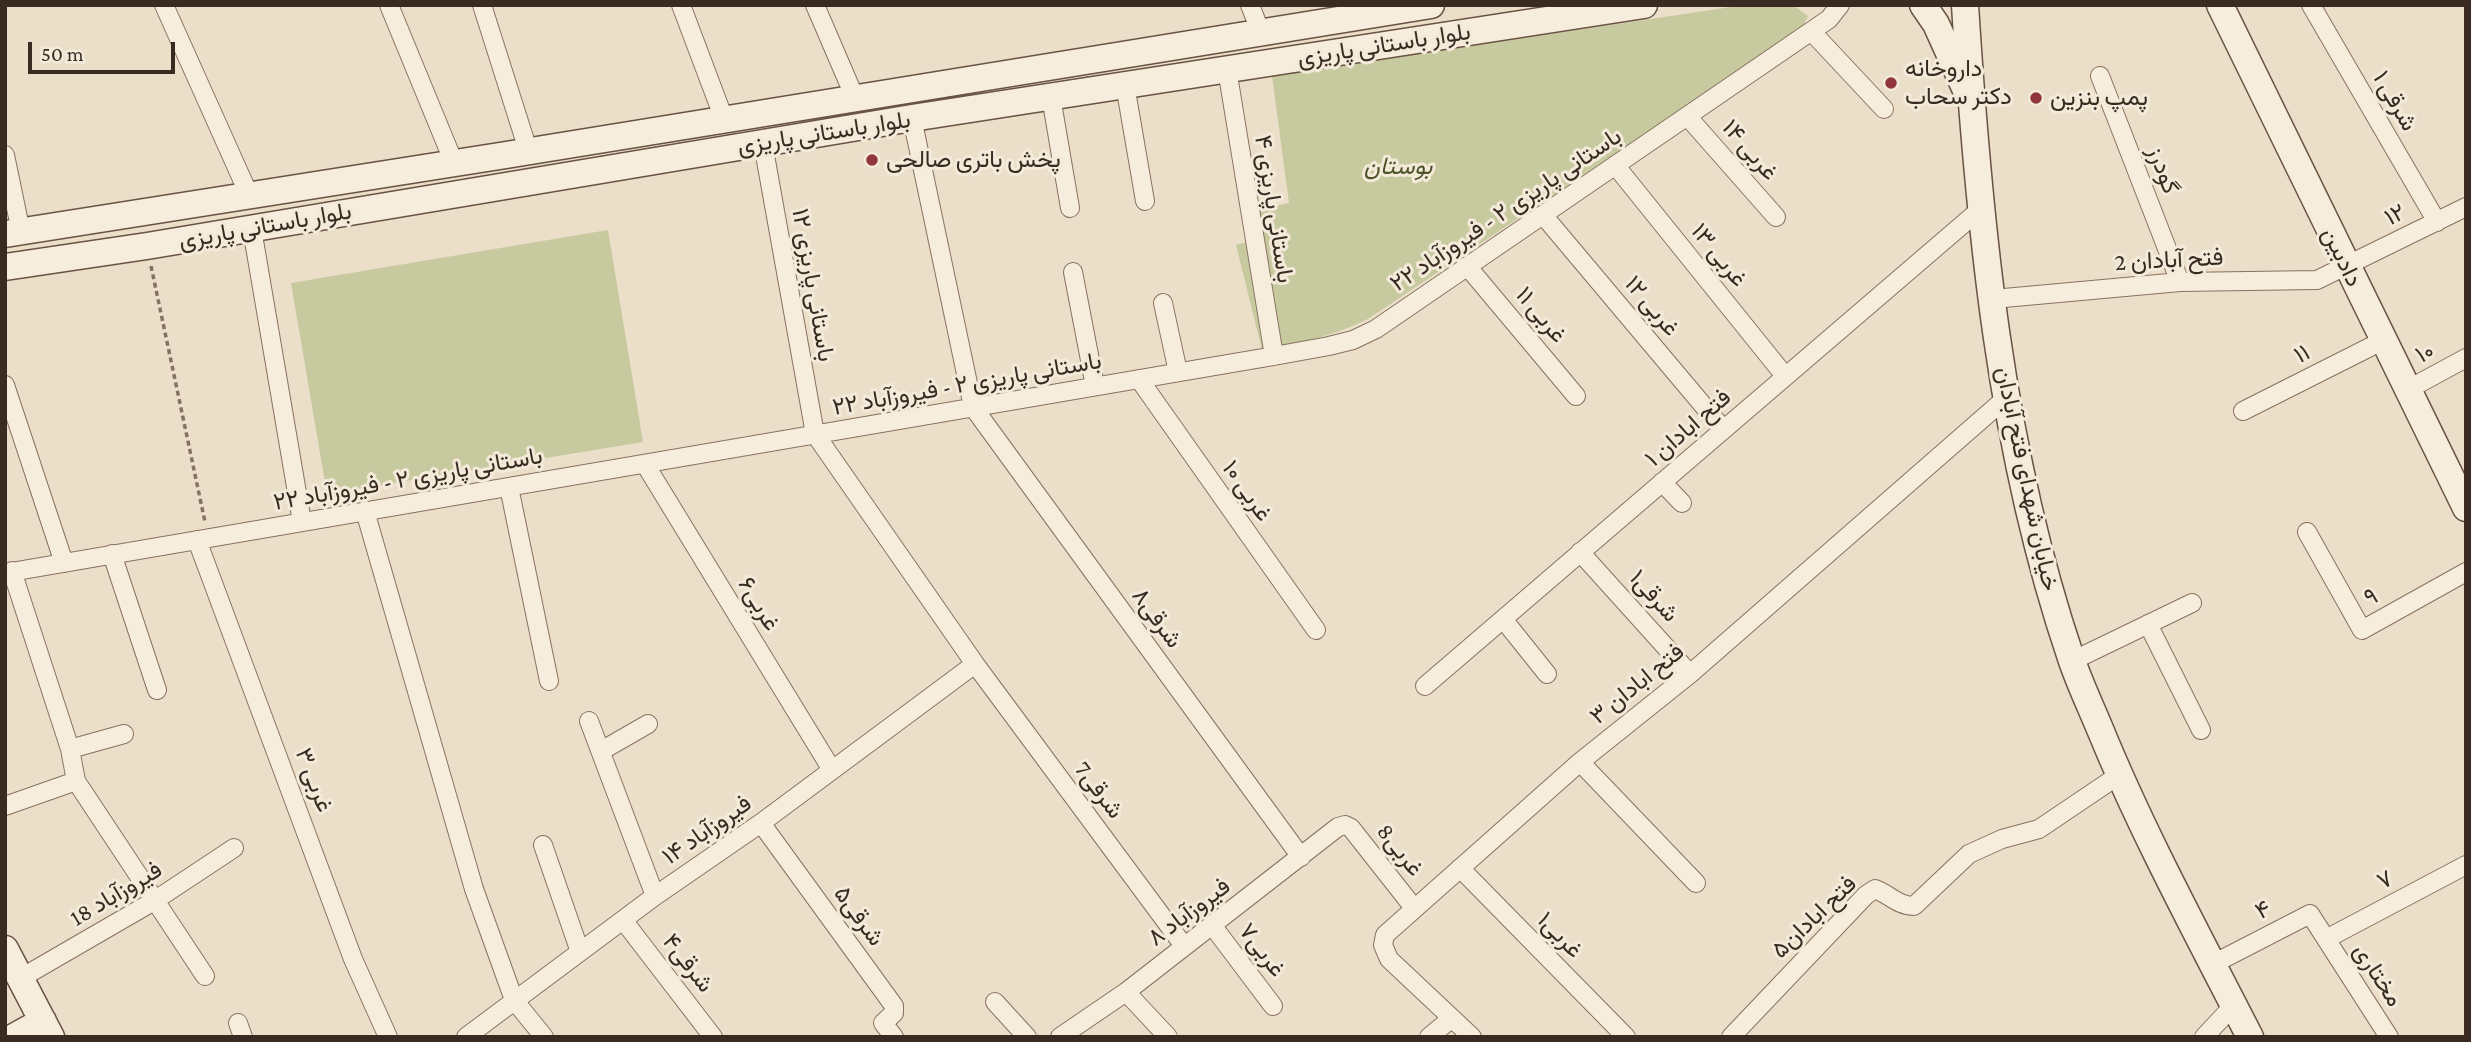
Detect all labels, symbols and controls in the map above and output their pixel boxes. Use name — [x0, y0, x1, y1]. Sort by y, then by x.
street label: بلوار باستانی پاریزی — [1295, 17, 1473, 73]
scale bar — [32, 28, 178, 72]
text: 50 m — [41, 42, 84, 66]
place label: داروخانه دکتر سحاب — [1905, 55, 2012, 111]
street label: ۱ شرقی — [2366, 66, 2424, 136]
marker: داروخانه دکتر سحاب — [1883, 75, 1899, 91]
place label: پمپ بنزین — [2050, 84, 2148, 112]
marker: پمپ بنزین — [2028, 90, 2044, 106]
street label: بلوار باستانی پاریزی — [735, 105, 913, 161]
street label: غربی ۱۴ — [1716, 114, 1784, 186]
street label: باستانی پاریزی ۲ - فیروزآباد ۲۲ — [1385, 122, 1627, 298]
street label: باستانی پاریزی ۴ — [1248, 133, 1300, 285]
street label: گودرز — [2141, 142, 2185, 198]
place label: پخش باتری صالحی — [886, 146, 1061, 174]
marker: پخش باتری صالحی — [864, 152, 880, 168]
park label: بوستان — [1364, 153, 1432, 181]
street label: بلوار باستانی پاریزی — [176, 197, 354, 255]
street label: ۱۲ — [2380, 198, 2410, 232]
street label: باستانی پاریزی ۱۲ — [785, 206, 841, 364]
street label: غربی ۱۳ — [1685, 217, 1753, 293]
street label: دادبین — [2315, 223, 2369, 291]
street label: فتح آبادان 2 — [2114, 243, 2224, 277]
street label: غربی ۱۲ — [1618, 270, 1686, 342]
street label: غربی ۱۱ — [1509, 281, 1573, 349]
street label: ۱۰ — [2411, 336, 2439, 370]
street label: ۱۱ — [2289, 338, 2315, 370]
street label: باستانی پاریزی ۲ - فیروزآباد ۲۲ — [830, 346, 1104, 422]
street label: خیابان شهدای فتح آبادان — [1989, 364, 2065, 594]
street label: فتح ابادان ۱ — [1639, 383, 1737, 473]
street label: باستانی پاریزی ۲ - فیروزآباد ۲۲ — [271, 441, 545, 517]
street label: غربی ۱۰ — [1216, 455, 1278, 527]
street label: شرقی۱ — [1623, 564, 1685, 628]
street label: غربی۶ — [732, 572, 786, 636]
street label: شرقی۸ — [1126, 582, 1188, 654]
street label: ۹ — [2359, 582, 2383, 612]
street label: فتح ابادان ۳ — [1584, 637, 1690, 731]
street label: غربی ۳ — [289, 744, 339, 816]
street label: شرقی7 — [1068, 756, 1130, 824]
street label: فیروزآباد ۱۴ — [657, 789, 757, 871]
street label: غربی8 — [1370, 818, 1430, 882]
street label: فیروزآباد 18 — [65, 855, 167, 933]
street label: ۷ — [2372, 864, 2398, 896]
street label: فتح ابادان۵ — [1766, 869, 1862, 965]
street label: فیروزآباد ۸ — [1142, 872, 1236, 952]
street label: شرقی۵ — [828, 880, 890, 952]
street label: ۴ — [2250, 894, 2276, 926]
street label: غربی۱ — [1531, 906, 1589, 964]
street label: غربی۷ — [1232, 917, 1292, 983]
street label: شرقی۴ — [656, 928, 720, 998]
street label: مختاری — [2347, 938, 2409, 1012]

